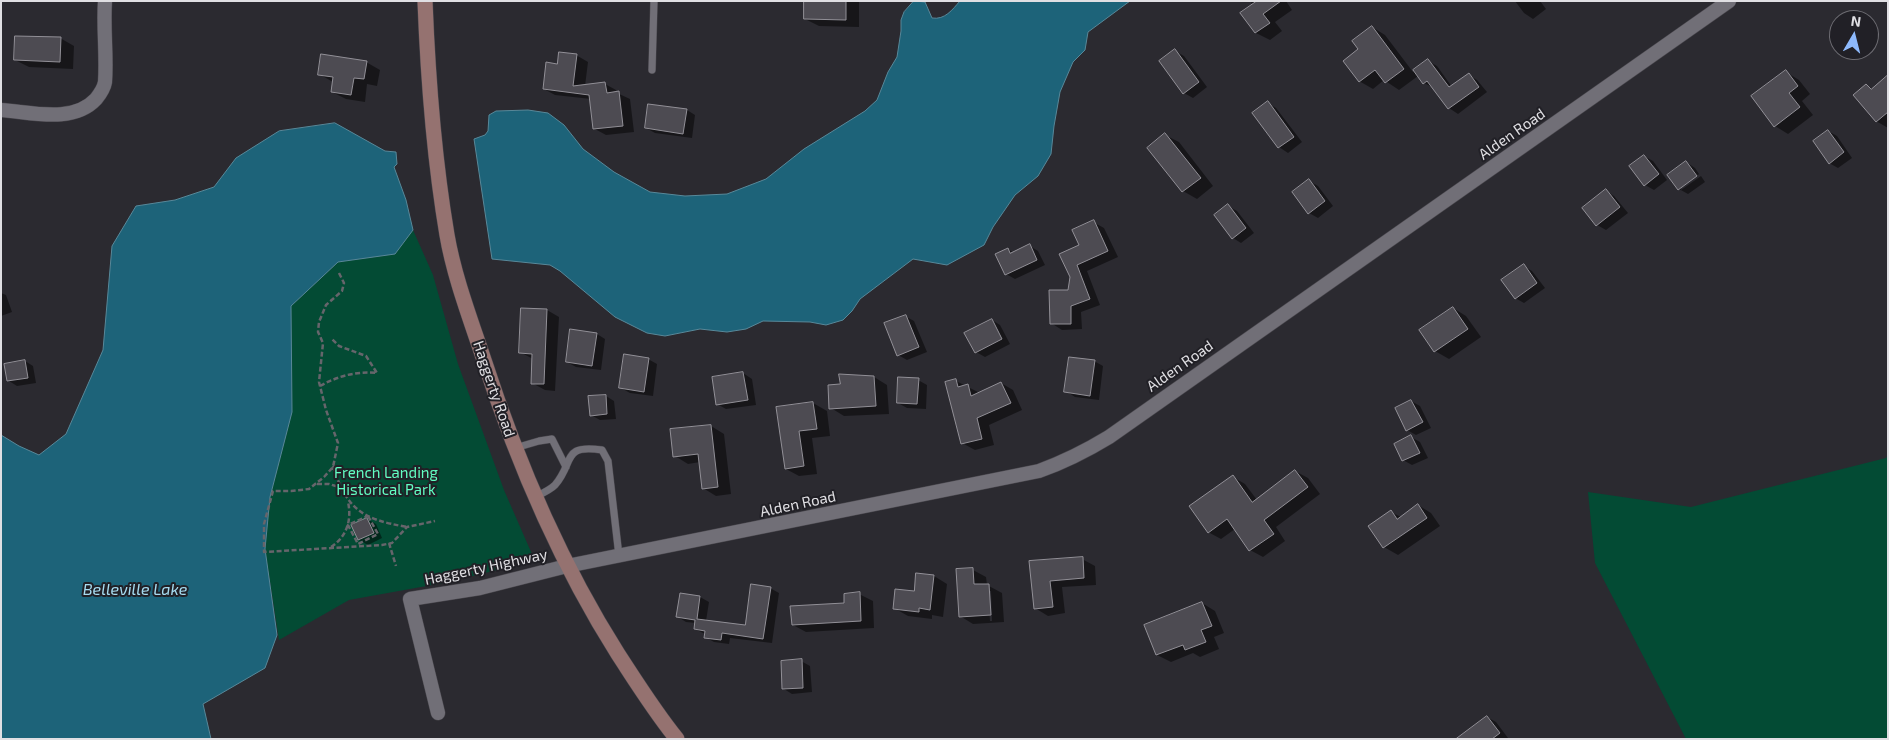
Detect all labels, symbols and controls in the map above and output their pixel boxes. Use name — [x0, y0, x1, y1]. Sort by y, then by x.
north arrow — [1829, 10, 1879, 60]
text: N — [1850, 12, 1862, 30]
street label: Alden Road — [1475, 105, 1549, 163]
street label: Alden Road — [1143, 337, 1217, 395]
street label: Haggerty Road — [469, 339, 519, 439]
park label: French Landing Historical Park — [334, 464, 438, 499]
street label: Alden Road — [758, 487, 838, 521]
street label: Haggerty Highway — [423, 545, 549, 589]
water label: Belleville Lake — [83, 580, 187, 600]

